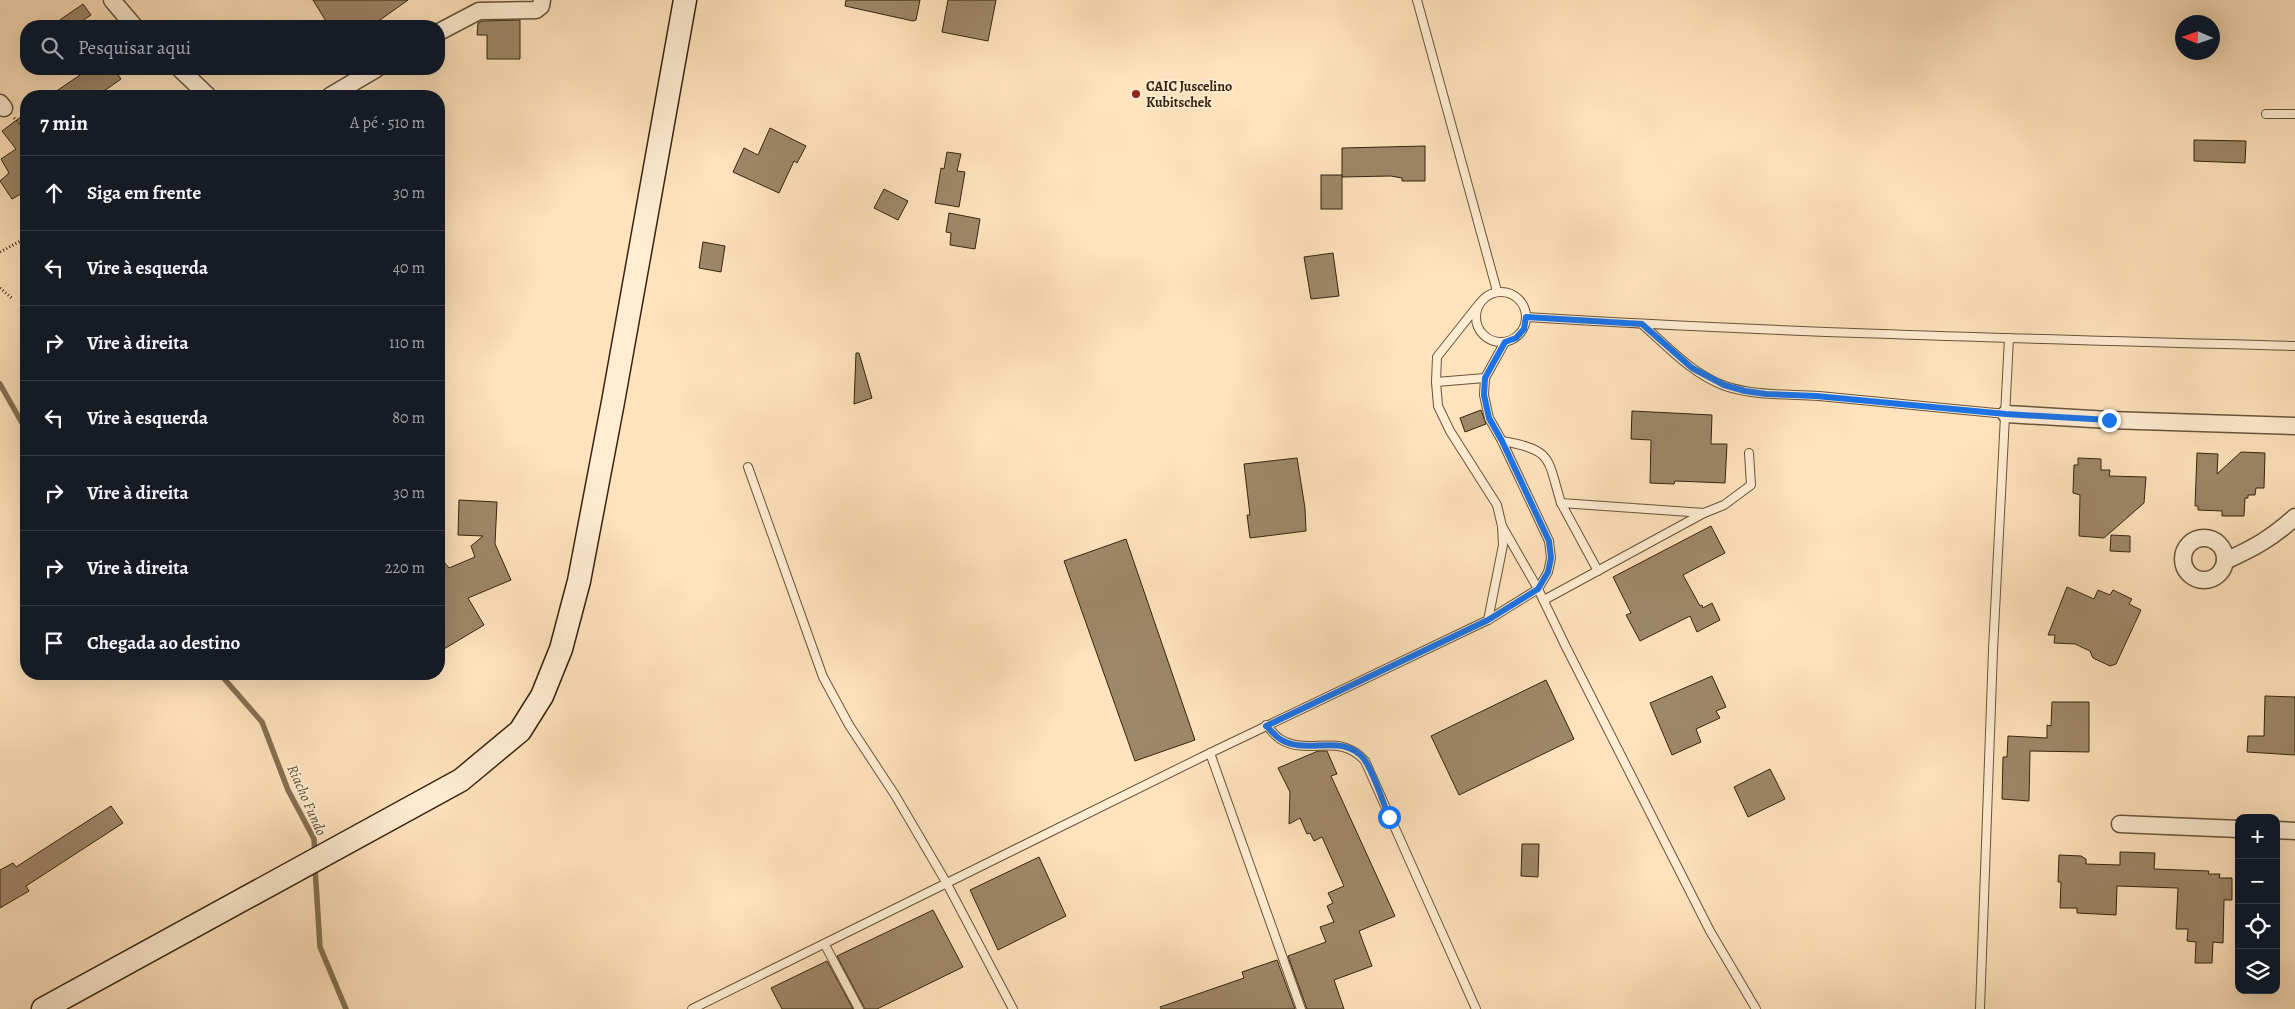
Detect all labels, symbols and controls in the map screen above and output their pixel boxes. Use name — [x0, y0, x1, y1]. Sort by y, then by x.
north arrow — [2175, 15, 2220, 60]
search box — [20, 20, 445, 75]
icon: search — [38, 34, 66, 62]
text: Pesquisar aqui — [78, 35, 191, 61]
place label: CAIC Juscelino Kubitschek — [1146, 77, 1232, 112]
marker: CAIC Juscelino Kubitschek — [1130, 88, 1142, 100]
text: 7 min — [40, 109, 88, 137]
text: A pé · 510 m — [350, 112, 425, 134]
icon: ahead — [40, 179, 68, 207]
text: Siga em frente — [87, 180, 201, 206]
text: 30 m — [393, 182, 425, 204]
icon: left — [40, 254, 68, 282]
text: Vire à esquerda — [87, 255, 208, 281]
text: 40 m — [393, 257, 425, 279]
icon: right — [40, 329, 68, 357]
text: Vire à direita — [87, 330, 189, 356]
text: 110 m — [389, 332, 425, 354]
icon: left — [40, 404, 68, 432]
text: Vire à esquerda — [87, 405, 208, 431]
text: 80 m — [392, 407, 425, 429]
route end — [2098, 409, 2121, 432]
icon: right — [40, 479, 68, 507]
text: Vire à direita — [87, 480, 189, 506]
text: 30 m — [393, 482, 425, 504]
icon: right — [40, 554, 68, 582]
text: Vire à direita — [87, 555, 189, 581]
text: 220 m — [385, 557, 425, 579]
icon: arrive — [40, 629, 68, 657]
text: Chegada ao destino — [87, 630, 240, 656]
water label: Riacho Fundo — [282, 761, 332, 839]
route start — [1378, 806, 1401, 829]
map controls — [2235, 814, 2280, 994]
button: + — [2235, 814, 2280, 859]
button: − — [2235, 859, 2280, 904]
button: locate — [2235, 904, 2280, 949]
button: layers — [2235, 949, 2280, 994]

